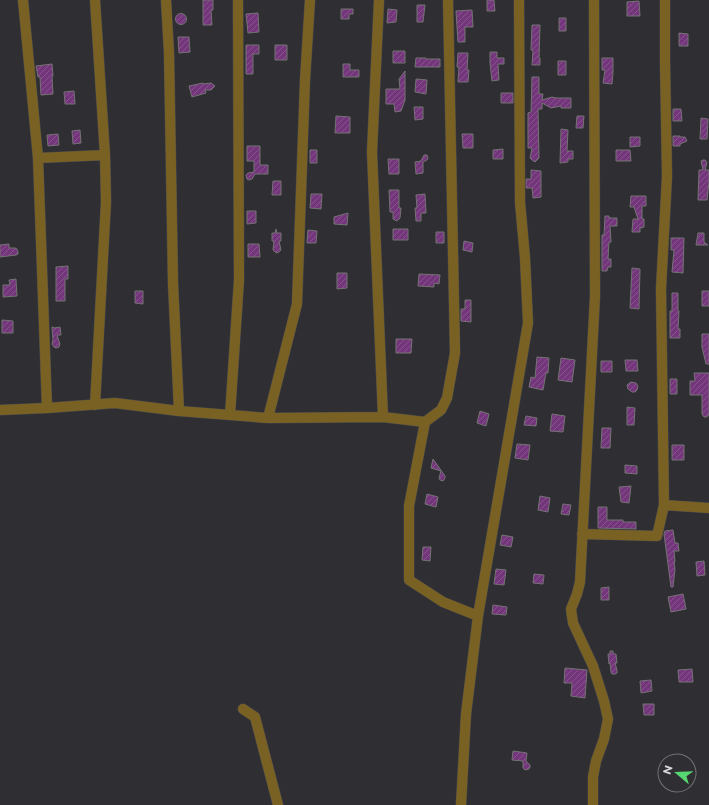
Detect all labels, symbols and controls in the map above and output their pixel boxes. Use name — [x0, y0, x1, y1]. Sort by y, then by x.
north arrow — [657, 753, 697, 793]
text: N — [659, 763, 676, 776]

